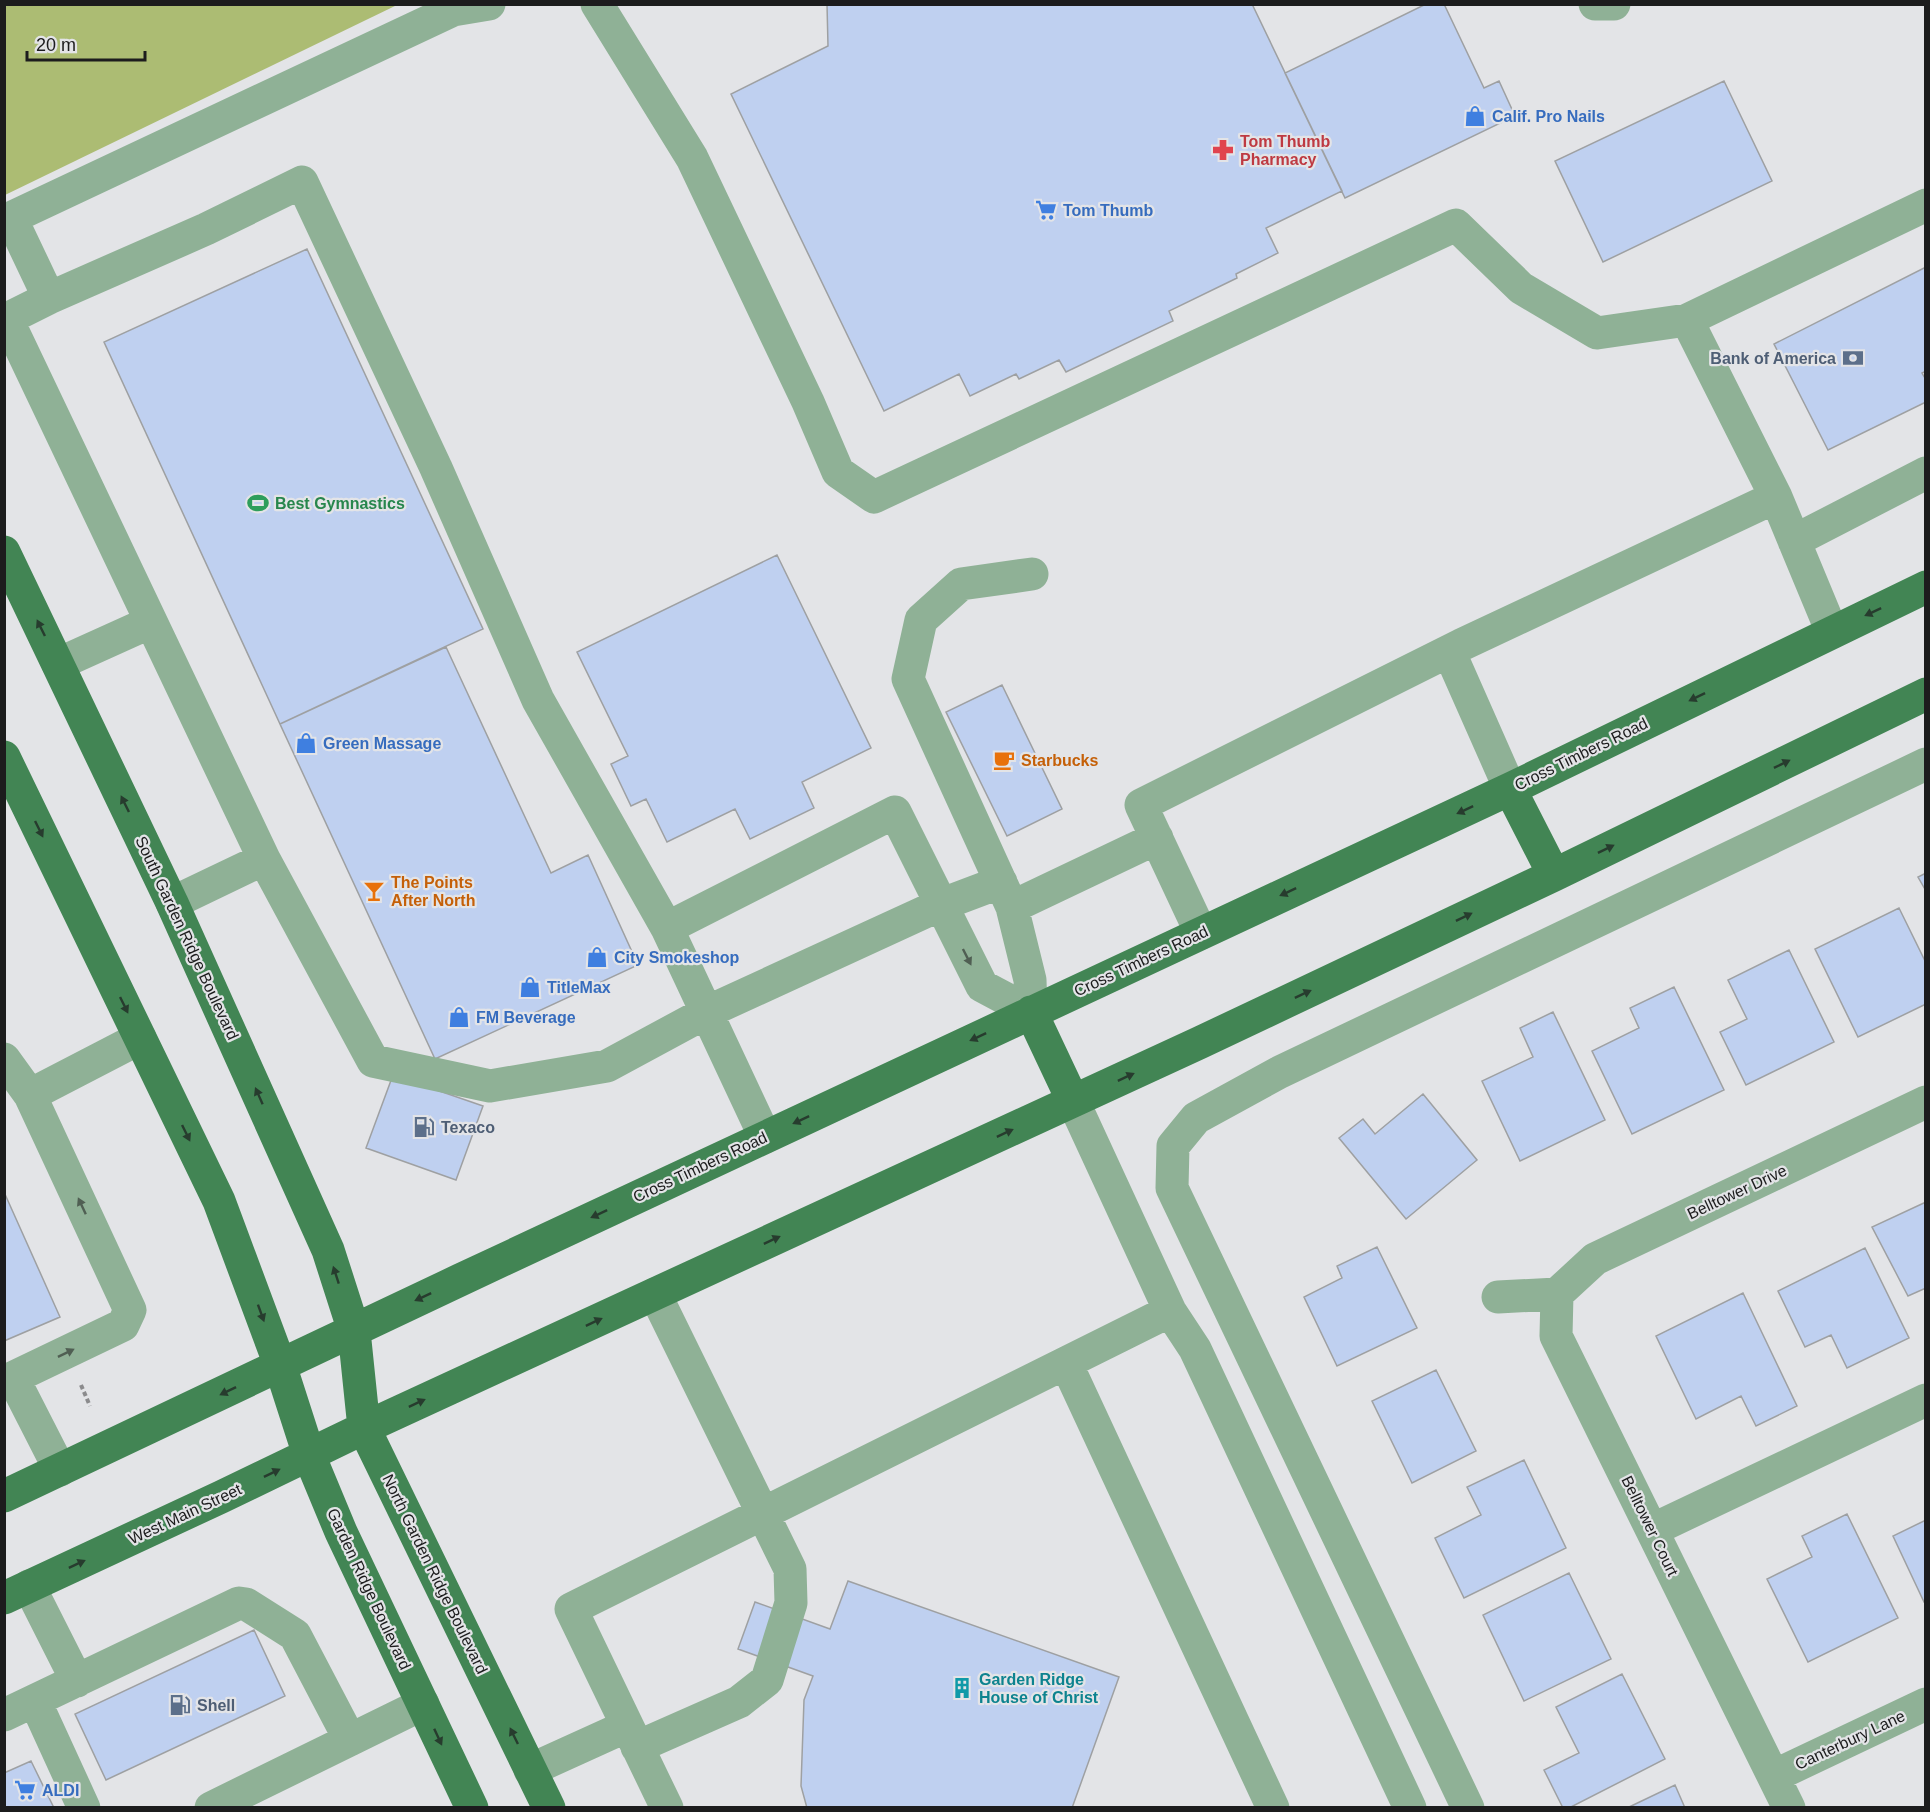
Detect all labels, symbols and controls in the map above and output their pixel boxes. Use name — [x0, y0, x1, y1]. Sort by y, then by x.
scale bar — [27, 24, 146, 62]
text: 20 m — [36, 35, 76, 55]
shop icon: Calif. Pro Nails — [1463, 104, 1487, 128]
place label: Calif. Pro Nails — [1492, 108, 1605, 125]
place label: Tom Thumb Pharmacy — [1240, 133, 1331, 168]
pharmacy icon: Tom Thumb Pharmacy — [1211, 138, 1235, 162]
supermarket icon: Tom Thumb — [1034, 198, 1058, 222]
place label: Tom Thumb — [1063, 202, 1154, 219]
bank icon: Bank of America — [1841, 346, 1865, 370]
place label: Bank of America — [1710, 350, 1836, 367]
sports icon: Best Gymnastics — [246, 491, 270, 515]
place label: Best Gymnastics — [275, 495, 405, 512]
one-way arrow — [1864, 608, 1881, 617]
one-way arrow — [36, 620, 45, 637]
one-way arrow — [1689, 693, 1706, 702]
street label: Cross Timbers Road — [1512, 714, 1650, 794]
shop icon: Green Massage — [294, 731, 318, 755]
place label: Green Massage — [323, 735, 441, 752]
cafe icon: Starbucks — [992, 748, 1016, 772]
place label: Starbucks — [1021, 752, 1098, 769]
one-way arrow — [1773, 759, 1790, 768]
one-way arrow — [120, 796, 129, 813]
one-way arrow — [1456, 805, 1473, 814]
one-way arrow — [34, 820, 44, 838]
street label: South Garden Ridge Boulevard — [132, 834, 242, 1042]
one-way arrow — [1598, 844, 1615, 854]
place label: The Points After North — [391, 874, 475, 909]
bar icon: The Points After North — [362, 879, 386, 903]
one-way arrow — [1280, 888, 1297, 897]
one-way arrow — [1456, 913, 1473, 922]
street label: Cross Timbers Road — [1071, 922, 1211, 1000]
shop icon: City Smokeshop — [585, 945, 609, 969]
place label: City Smokeshop — [614, 949, 740, 966]
one-way arrow — [962, 949, 972, 966]
shop icon: TitleMax — [518, 975, 542, 999]
place label: TitleMax — [547, 979, 611, 996]
one-way arrow — [1294, 990, 1311, 999]
one-way arrow — [119, 996, 128, 1013]
shop icon: FM Beverage — [447, 1005, 471, 1029]
place label: FM Beverage — [476, 1009, 576, 1026]
one-way arrow — [969, 1033, 986, 1042]
one-way arrow — [1118, 1072, 1135, 1081]
one-way arrow — [254, 1086, 264, 1104]
fuel station icon: Texaco — [412, 1115, 436, 1139]
one-way arrow — [793, 1115, 810, 1124]
place label: Texaco — [441, 1119, 495, 1136]
one-way arrow — [182, 1125, 191, 1142]
street label: Cross Timbers Road — [630, 1128, 770, 1206]
one-way arrow — [996, 1128, 1013, 1137]
street label: Belltower Drive — [1685, 1162, 1789, 1222]
one-way arrow — [77, 1198, 86, 1215]
one-way arrow — [591, 1210, 608, 1219]
one-way arrow — [763, 1236, 780, 1245]
one-way arrow — [331, 1266, 340, 1284]
one-way arrow — [414, 1293, 431, 1302]
one-way arrow — [256, 1304, 266, 1322]
one-way arrow — [586, 1317, 603, 1326]
one-way arrow — [57, 1348, 74, 1357]
one-way arrow — [219, 1386, 236, 1395]
one-way arrow — [409, 1399, 426, 1408]
one-way arrow — [264, 1468, 281, 1477]
street label: North Garden Ridge Boulevard — [379, 1472, 491, 1676]
street label: Belltower Court — [1618, 1473, 1682, 1579]
street label: West Main Street — [126, 1480, 245, 1548]
street label: Garden Ridge Boulevard — [324, 1506, 414, 1672]
one-way arrow — [68, 1559, 86, 1569]
place label: Garden Ridge House of Christ — [979, 1671, 1099, 1706]
building icon: Garden Ridge House of Christ — [950, 1676, 974, 1700]
fuel station icon: Shell — [168, 1693, 192, 1717]
place label: Shell — [197, 1697, 235, 1714]
street label: Canterbury Lane — [1792, 1707, 1908, 1773]
one-way arrow — [509, 1727, 519, 1744]
one-way arrow — [434, 1728, 443, 1745]
supermarket icon: ALDI — [13, 1778, 37, 1802]
place label: ALDI — [42, 1782, 79, 1799]

